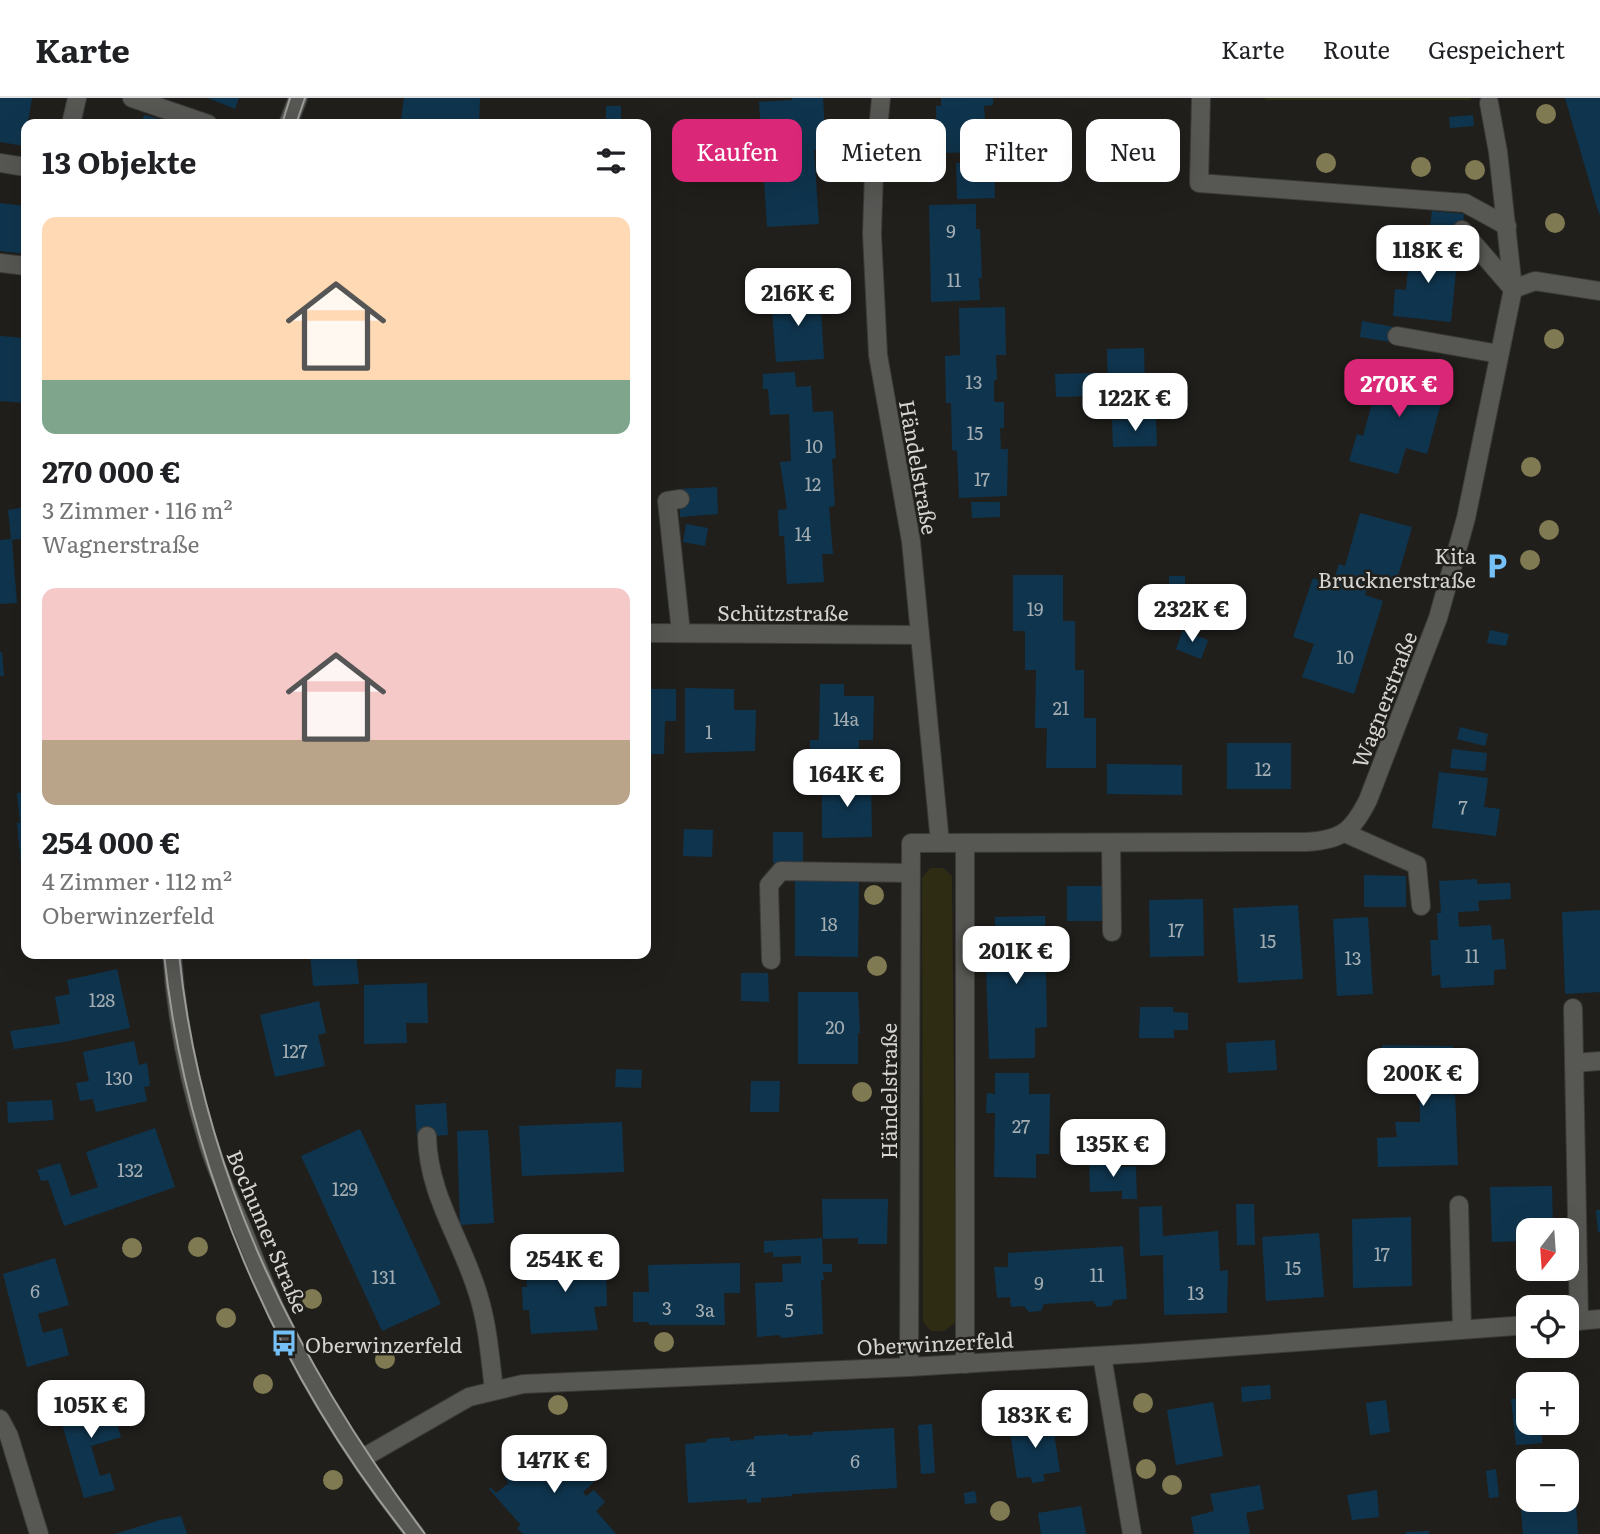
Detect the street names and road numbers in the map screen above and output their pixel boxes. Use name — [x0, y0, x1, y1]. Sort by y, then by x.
street label: Händelstraße — [893, 397, 947, 537]
street label: Schützstraße — [717, 596, 849, 627]
street label: Wagnerstraße — [1343, 626, 1423, 772]
street label: Händelstraße — [872, 1023, 903, 1159]
street label: Bochumer Straße — [221, 1144, 317, 1318]
street label: Oberwinzerfeld — [856, 1322, 1014, 1362]

